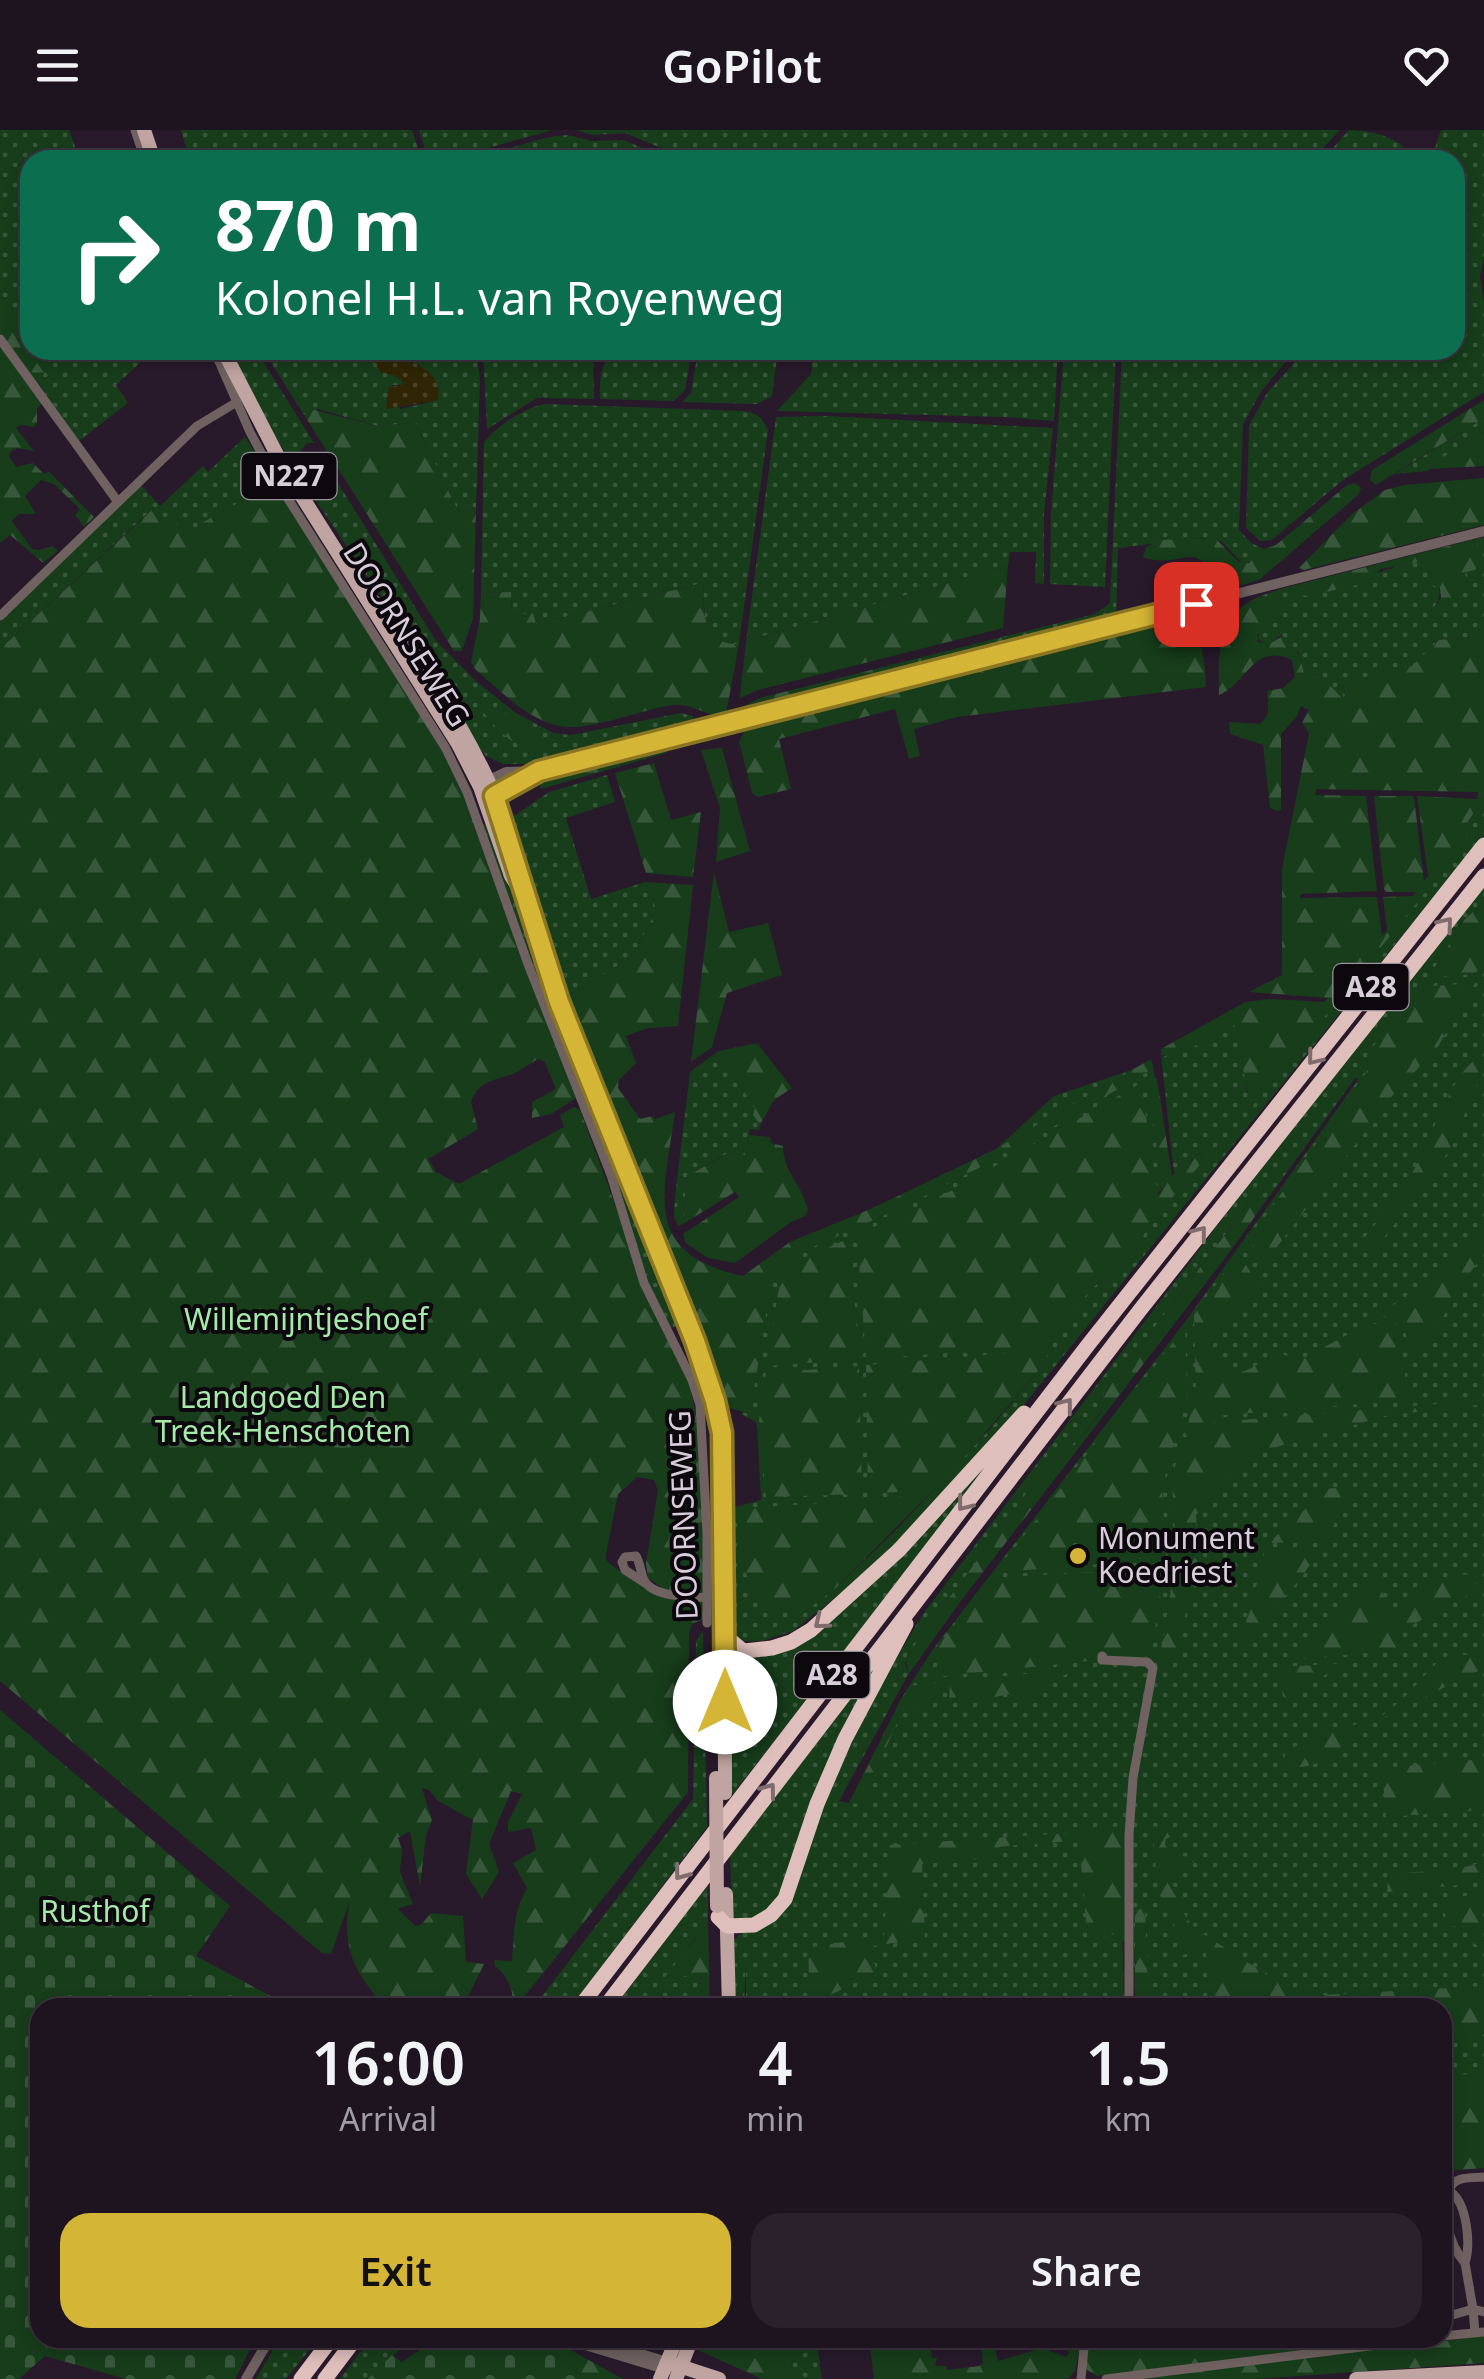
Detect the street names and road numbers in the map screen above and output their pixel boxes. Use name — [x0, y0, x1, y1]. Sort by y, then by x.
road number: N227 — [242, 453, 336, 499]
street label: DOORNSEWEG — [334, 534, 480, 734]
road number: A28 — [1334, 964, 1408, 1010]
street label: DOORNSEWEG — [658, 1410, 707, 1621]
road number: A28 — [794, 1652, 870, 1698]

